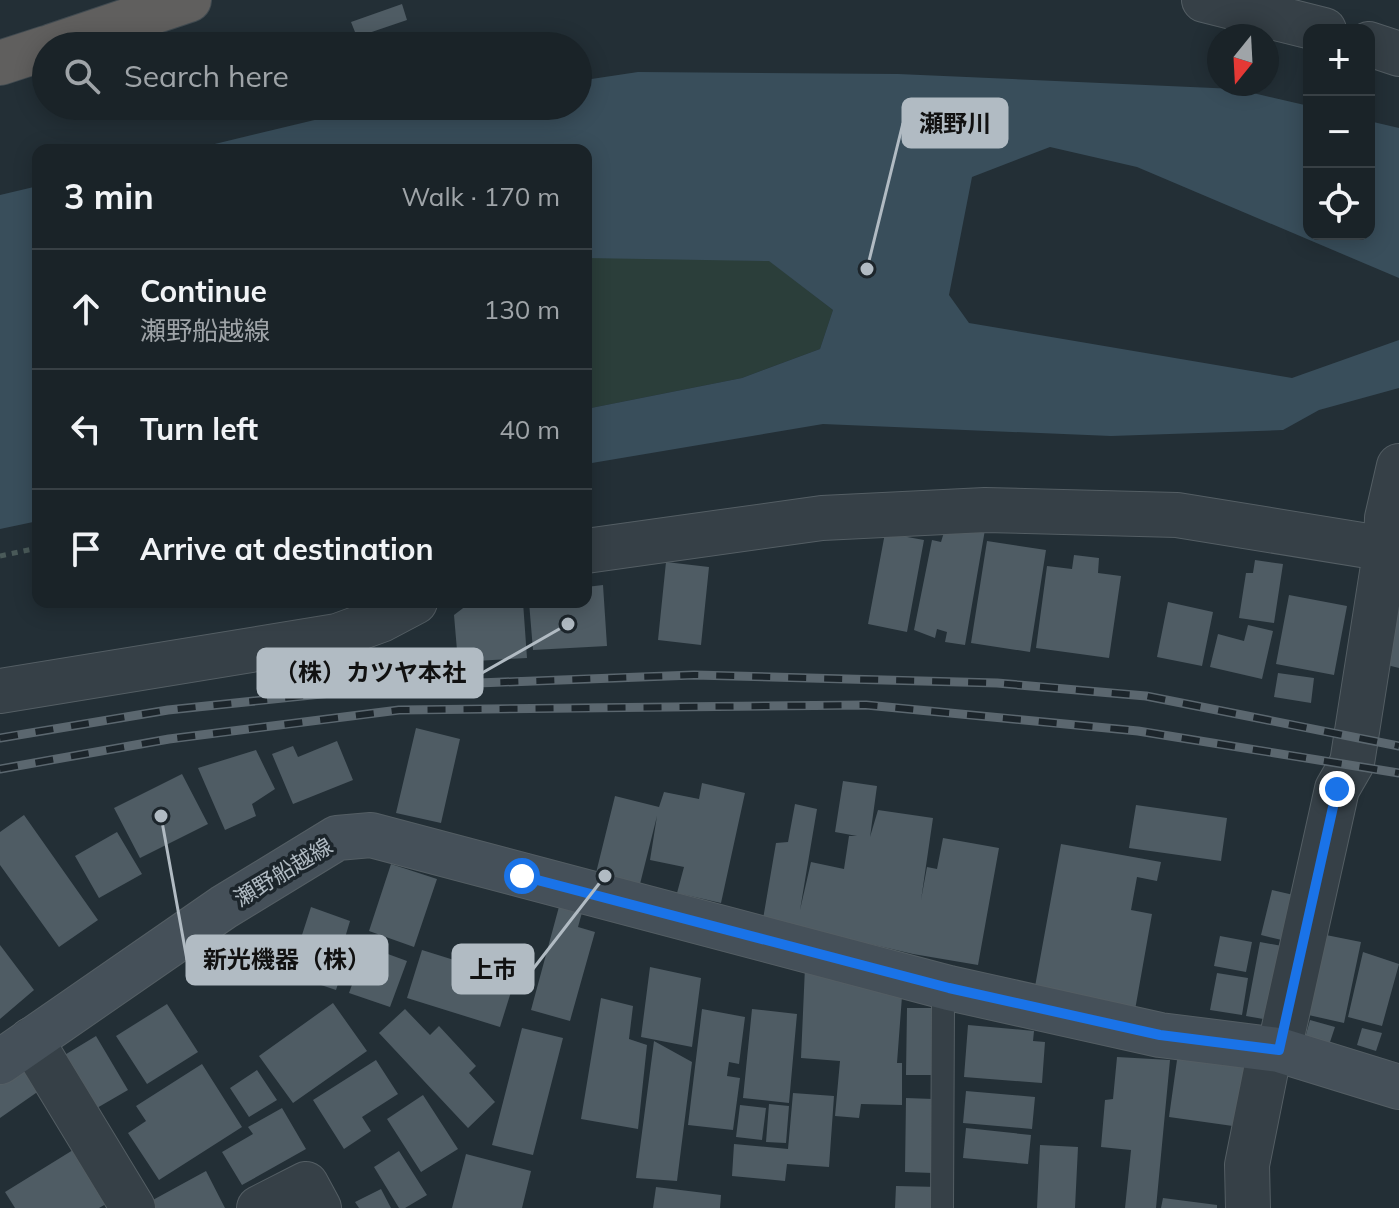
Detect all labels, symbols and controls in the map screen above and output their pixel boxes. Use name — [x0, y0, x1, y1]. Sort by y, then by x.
north arrow — [1207, 24, 1279, 96]
map controls — [1303, 24, 1375, 240]
button: + — [1303, 24, 1375, 96]
search box — [32, 32, 592, 120]
icon: search — [60, 54, 104, 98]
text: Search here — [124, 57, 289, 95]
button: − — [1303, 96, 1375, 168]
callout: 瀬野川 — [903, 99, 1007, 147]
text: 瀬野川 — [919, 108, 991, 138]
button: locate — [1303, 168, 1375, 240]
text: 3 min — [64, 175, 154, 218]
text: Walk · 170 m — [401, 180, 560, 213]
text: Continue — [140, 272, 267, 310]
icon: ahead — [64, 287, 108, 331]
text: 130 m — [484, 293, 560, 326]
text: 瀬野船越線 — [140, 314, 270, 347]
icon: left — [64, 407, 108, 451]
text: Turn left — [140, 410, 258, 448]
text: 40 m — [499, 413, 560, 446]
icon: arrive — [64, 527, 108, 571]
text: Arrive at destination — [140, 530, 434, 568]
callout: （株）カツヤ本社 — [258, 649, 482, 697]
text: （株）カツヤ本社 — [274, 657, 466, 687]
route end — [1319, 771, 1355, 807]
street label: 瀬野船越線 — [229, 832, 337, 912]
route start — [504, 858, 540, 894]
callout: 新光機器（株） — [187, 936, 387, 984]
text: 新光機器（株） — [203, 944, 371, 974]
callout: 上市 — [453, 945, 533, 993]
text: 上市 — [469, 954, 517, 984]

